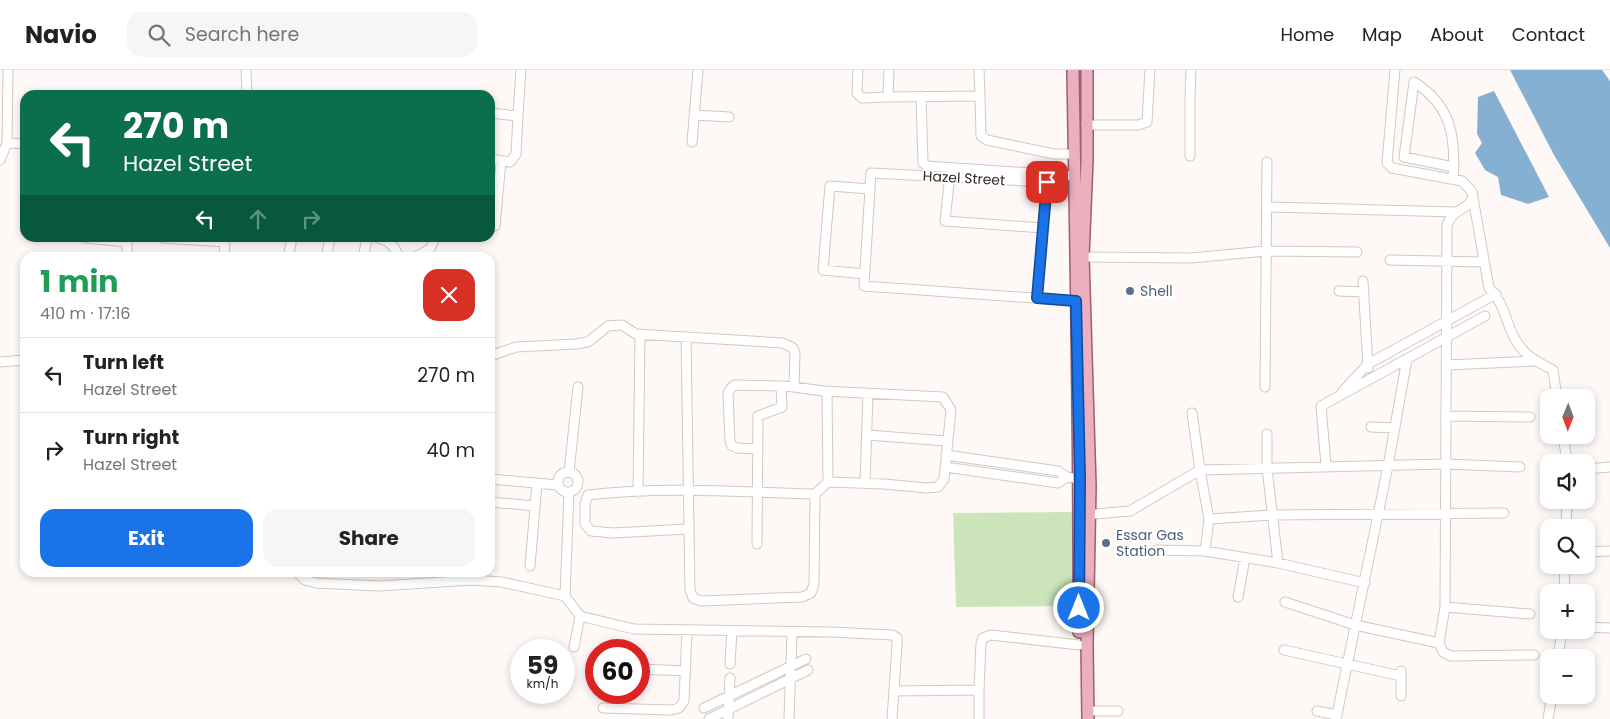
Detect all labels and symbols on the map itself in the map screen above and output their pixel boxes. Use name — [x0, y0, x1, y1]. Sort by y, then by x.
pin — [1026, 161, 1068, 203]
street label: Hazel Street — [922, 166, 1006, 190]
place label: Shell — [1140, 281, 1173, 301]
marker: Shell — [1124, 285, 1136, 297]
north arrow — [1540, 389, 1595, 444]
place label: Essar Gas Station — [1116, 525, 1184, 561]
marker: Essar Gas Station — [1100, 537, 1112, 549]
position arrow — [1052, 581, 1104, 633]
speed limit sign: 60 — [585, 639, 650, 704]

